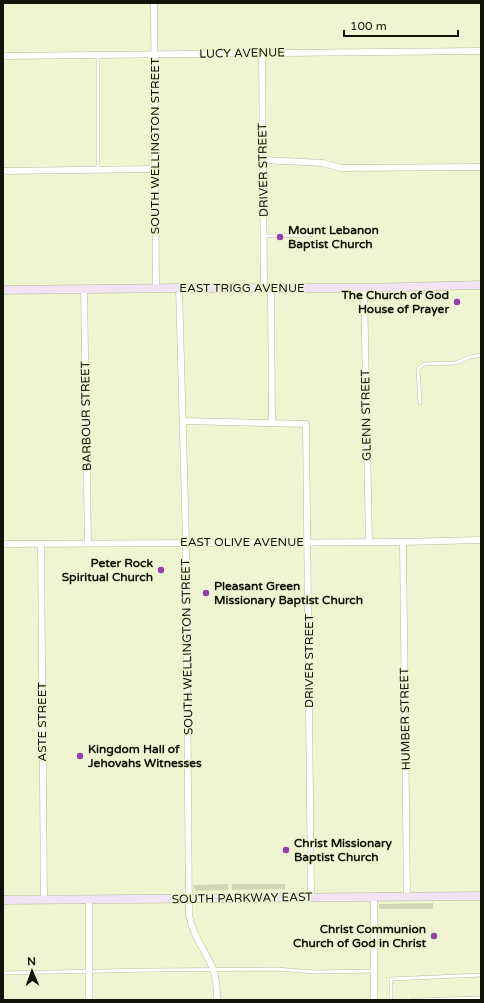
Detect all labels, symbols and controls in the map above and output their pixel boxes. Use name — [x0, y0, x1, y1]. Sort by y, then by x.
scale bar — [344, 12, 458, 38]
text: 100 m — [350, 19, 387, 33]
street label: LUCY AVENUE — [199, 45, 285, 61]
street label: SOUTH WELLINGTON STREET — [148, 57, 162, 234]
street label: DRIVER STREET — [255, 122, 271, 217]
place label: Mount Lebanon Baptist Church — [288, 223, 379, 252]
marker: Mount Lebanon Baptist Church — [275, 232, 285, 242]
street label: EAST TRIGG AVENUE — [179, 281, 305, 295]
place label: The Church of God House of Prayer — [341, 288, 449, 317]
marker: The Church of God House of Prayer — [452, 297, 462, 307]
street label: BARBOUR STREET — [78, 360, 94, 471]
street label: GLENN STREET — [358, 368, 374, 461]
street label: EAST OLIVE AVENUE — [180, 535, 304, 549]
place label: Peter Rock Spiritual Church — [62, 556, 153, 585]
street label: SOUTH WELLINGTON STREET — [178, 558, 196, 735]
marker: Peter Rock Spiritual Church — [156, 565, 166, 575]
place label: Pleasant Green Missionary Baptist Church — [214, 579, 363, 608]
marker: Pleasant Green Missionary Baptist Church — [201, 588, 211, 598]
street label: DRIVER STREET — [302, 613, 316, 708]
street label: HUMBER STREET — [397, 667, 413, 771]
street label: ASTE STREET — [35, 682, 49, 762]
place label: Kingdom Hall of Jehovahs Witnesses — [87, 742, 202, 770]
marker: Kingdom Hall of Jehovahs Witnesses — [75, 751, 85, 761]
place label: Christ Missionary Baptist Church — [294, 836, 393, 865]
marker: Christ Missionary Baptist Church — [281, 845, 291, 855]
street label: SOUTH PARKWAY EAST — [171, 890, 313, 906]
place label: Christ Communion Church of God in Christ — [293, 922, 426, 950]
marker: Christ Communion Church of God in Christ — [429, 931, 439, 941]
north arrow — [12, 951, 52, 991]
text: N — [27, 955, 36, 968]

